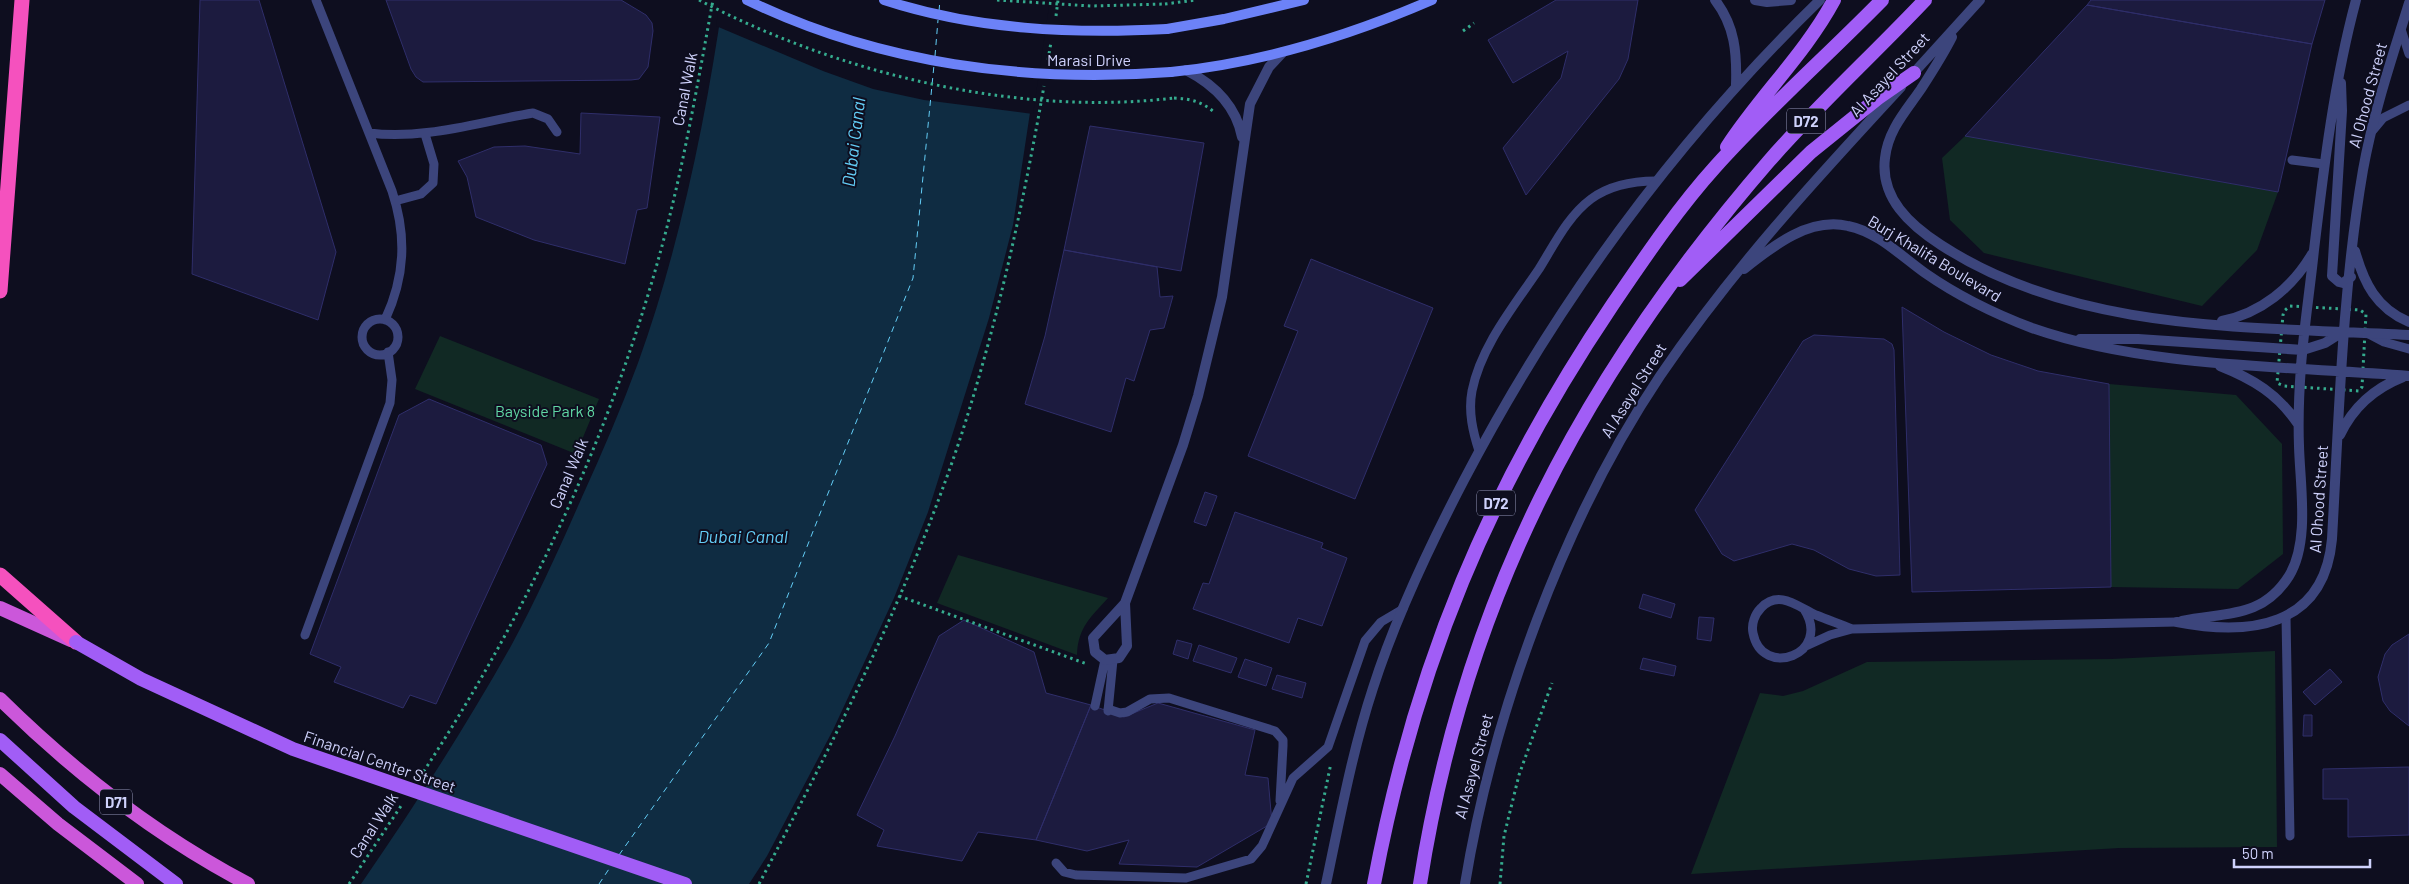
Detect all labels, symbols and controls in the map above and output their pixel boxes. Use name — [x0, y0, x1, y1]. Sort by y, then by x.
street label: Al Asayel Street — [1845, 28, 1933, 120]
street label: Al Ohood Street — [2344, 40, 2390, 150]
street label: Marasi Drive — [1047, 50, 1131, 69]
street label: Canal Walk — [668, 51, 700, 127]
water label: Dubai Canal — [837, 96, 869, 188]
road number: D72 — [1787, 108, 1825, 134]
street label: Burj Khalifa Boulevard — [1865, 211, 2005, 305]
street label: Al Asayel Street — [1596, 339, 1670, 441]
park label: Bayside Park 8 — [495, 401, 595, 420]
street label: Canal Walk — [545, 435, 591, 511]
street label: Al Ohood Street — [2305, 444, 2331, 554]
road number: D72 — [1477, 490, 1515, 516]
water label: Dubai Canal — [698, 525, 788, 547]
street label: Al Asayel Street — [1450, 711, 1496, 821]
street label: Financial Center Street — [301, 726, 459, 796]
street label: Canal Walk — [345, 789, 401, 861]
road number: D71 — [100, 790, 132, 814]
scale bar — [2234, 836, 2370, 868]
text: 50 m — [2242, 844, 2274, 862]

